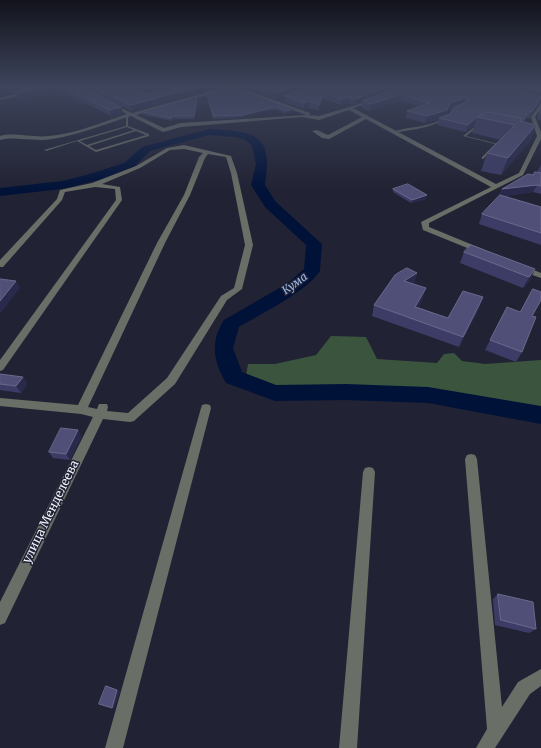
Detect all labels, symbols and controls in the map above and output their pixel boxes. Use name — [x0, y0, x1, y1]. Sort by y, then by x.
water label: Кума — [280, 271, 310, 297]
street label: улица Менделеева — [20, 458, 82, 566]

